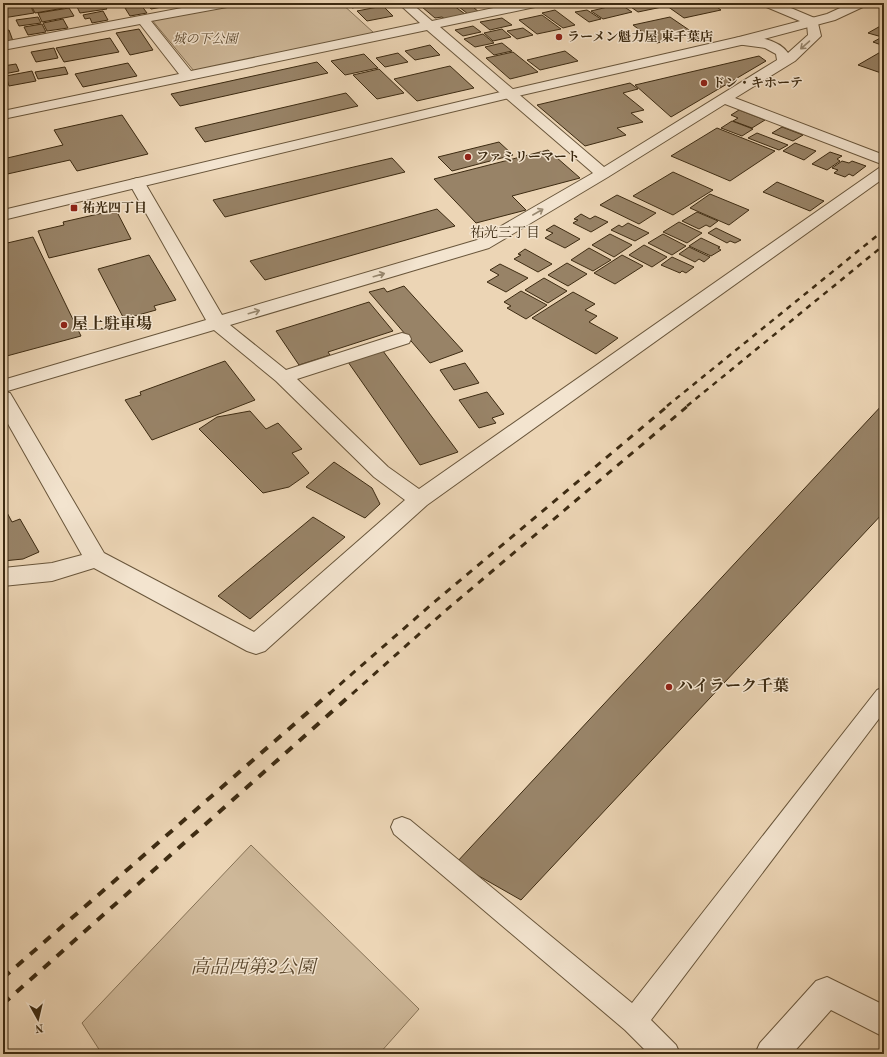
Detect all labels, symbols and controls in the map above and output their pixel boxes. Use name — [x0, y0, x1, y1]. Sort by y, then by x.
place label: ラーメン魁力屋 東千葉店 — [567, 29, 713, 44]
park label: 城の下公園 — [172, 32, 239, 46]
marker: ラーメン魁力屋 東千葉店 — [554, 32, 564, 42]
one-way arrow — [800, 41, 810, 50]
place label: ドン・キホーテ — [712, 76, 803, 90]
marker: ドン・キホーテ — [699, 78, 709, 88]
place label: ファミリーマート — [476, 150, 580, 164]
marker: ファミリーマート — [463, 152, 473, 162]
place label: 祐光四丁目 — [82, 200, 147, 215]
marker: 祐光四丁目 — [69, 203, 79, 213]
one-way arrow — [532, 208, 544, 216]
district label: 祐光三丁目 — [470, 225, 540, 240]
one-way arrow — [372, 271, 385, 278]
one-way arrow — [248, 308, 261, 315]
place label: 屋上駐車場 — [72, 315, 152, 333]
marker: 屋上駐車場 — [59, 320, 69, 330]
place label: ハイラーク千葉 — [677, 677, 789, 695]
marker: ハイラーク千葉 — [664, 682, 674, 692]
park label: 高品西第2公園 — [190, 957, 319, 978]
north arrow — [18, 999, 58, 1039]
text: N — [34, 1021, 44, 1034]

